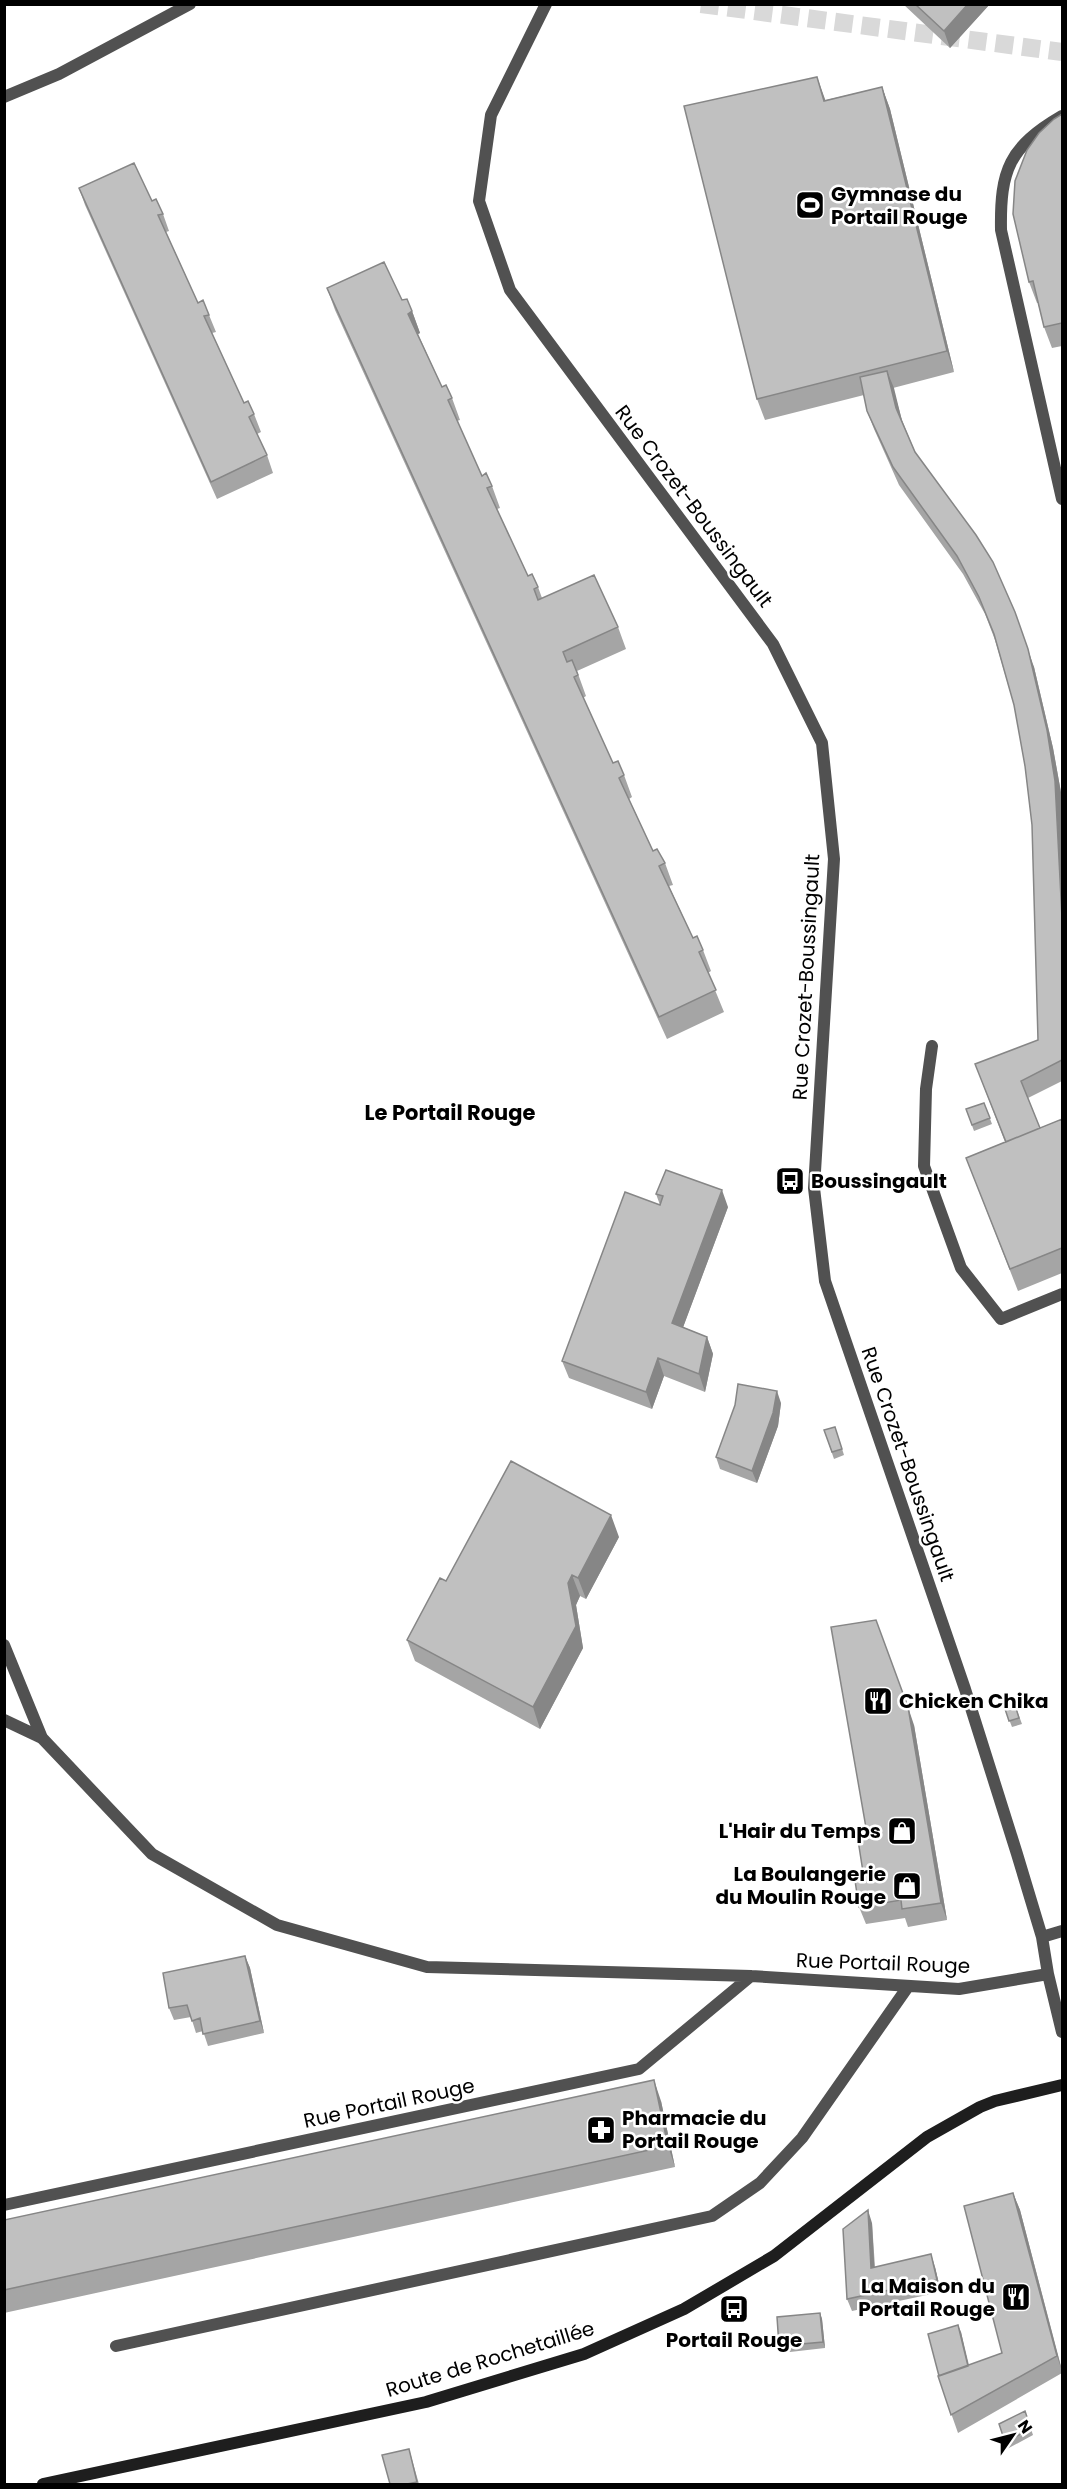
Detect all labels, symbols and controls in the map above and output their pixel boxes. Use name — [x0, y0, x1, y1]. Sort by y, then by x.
place label: Gymnase du Portail Rouge — [831, 180, 968, 231]
sports icon: Gymnase du Portail Rouge — [794, 189, 826, 221]
street label: Rue Crozet-Boussingault — [609, 399, 779, 613]
street label: Rue Crozet-Boussingault — [786, 853, 826, 1101]
district label: Le Portail Rouge — [365, 1098, 536, 1127]
bus stop icon: Boussingault — [774, 1165, 806, 1197]
place label: Boussingault — [811, 1167, 947, 1195]
street label: Rue Crozet-Boussingault — [855, 1343, 961, 1585]
restaurant icon: Chicken Chika — [862, 1685, 894, 1717]
place label: Chicken Chika — [899, 1687, 1049, 1715]
shop icon: L'Hair du Temps — [886, 1815, 918, 1847]
place label: L'Hair du Temps — [719, 1817, 881, 1845]
place label: La Boulangerie du Moulin Rouge — [715, 1860, 886, 1911]
shop icon: La Boulangerie du Moulin Rouge — [891, 1870, 923, 1902]
street label: Rue Portail Rouge — [795, 1946, 971, 1980]
street label: Rue Portail Rouge — [301, 2071, 477, 2135]
place label: Pharmacie du Portail Rouge — [622, 2104, 766, 2155]
pharmacy icon: Pharmacie du Portail Rouge — [585, 2114, 617, 2146]
place label: La Maison du Portail Rouge — [858, 2272, 995, 2323]
restaurant icon: La Maison du Portail Rouge — [1000, 2281, 1032, 2313]
bus stop icon: Portail Rouge — [718, 2293, 750, 2325]
street label: Route de Rochetaillée — [382, 2314, 598, 2404]
place label: Portail Rouge — [666, 2326, 802, 2354]
north arrow — [983, 2405, 1043, 2465]
text: N — [1012, 2415, 1038, 2438]

